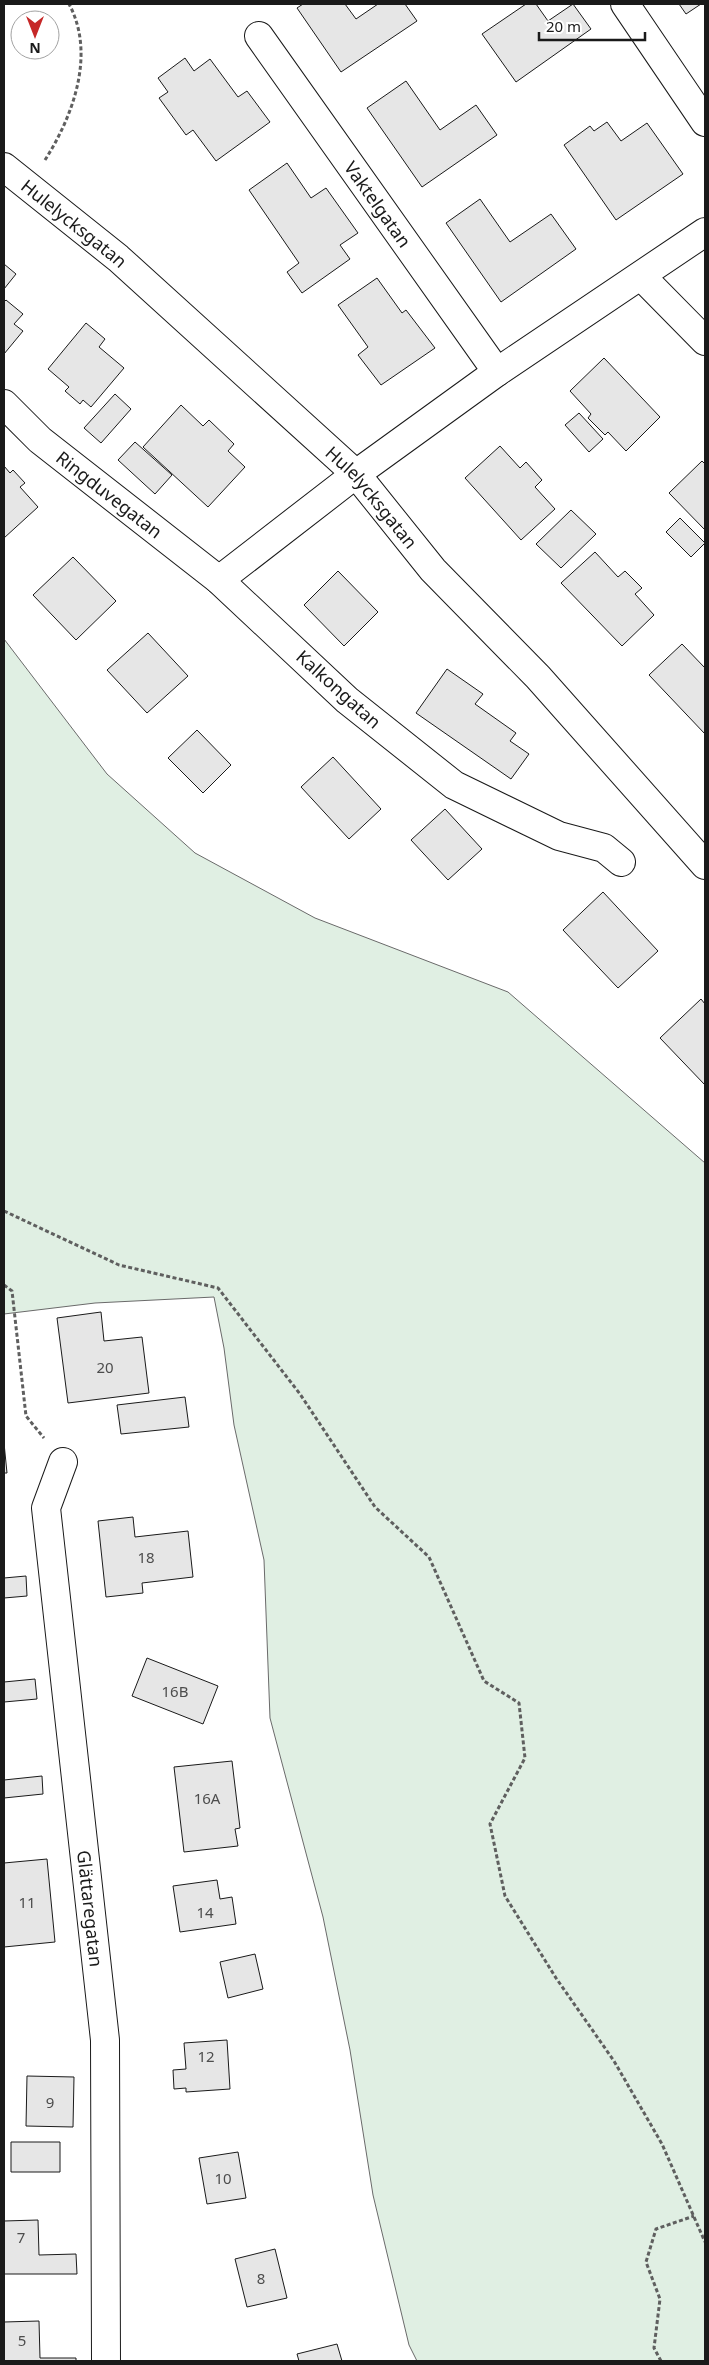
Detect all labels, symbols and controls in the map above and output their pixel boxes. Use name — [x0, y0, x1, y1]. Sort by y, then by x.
north arrow — [10, 10, 60, 60]
scale bar — [539, 10, 645, 42]
text: 20 m — [546, 16, 581, 36]
text: N — [29, 39, 41, 58]
street label: Vaktelgatan — [339, 156, 417, 252]
street label: Hulelycksgatan — [16, 174, 132, 273]
street label: Hulelycksgatan — [321, 440, 423, 553]
street label: Ringduvegatan — [51, 445, 167, 543]
street label: Kalkongatan — [291, 644, 387, 734]
house number: 20 — [96, 1357, 114, 1377]
house number: 18 — [137, 1547, 155, 1567]
house number: 16B — [162, 1681, 188, 1701]
house number: 16A — [194, 1788, 221, 1808]
street label: Glättaregatan — [72, 1849, 109, 1968]
house number: 11 — [18, 1892, 36, 1912]
house number: 14 — [196, 1902, 214, 1922]
house number: 12 — [197, 2046, 215, 2066]
house number: 9 — [46, 2092, 54, 2112]
house number: 10 — [214, 2168, 232, 2188]
house number: 7 — [17, 2227, 25, 2247]
house number: 8 — [257, 2268, 265, 2288]
house number: 5 — [18, 2330, 26, 2350]

